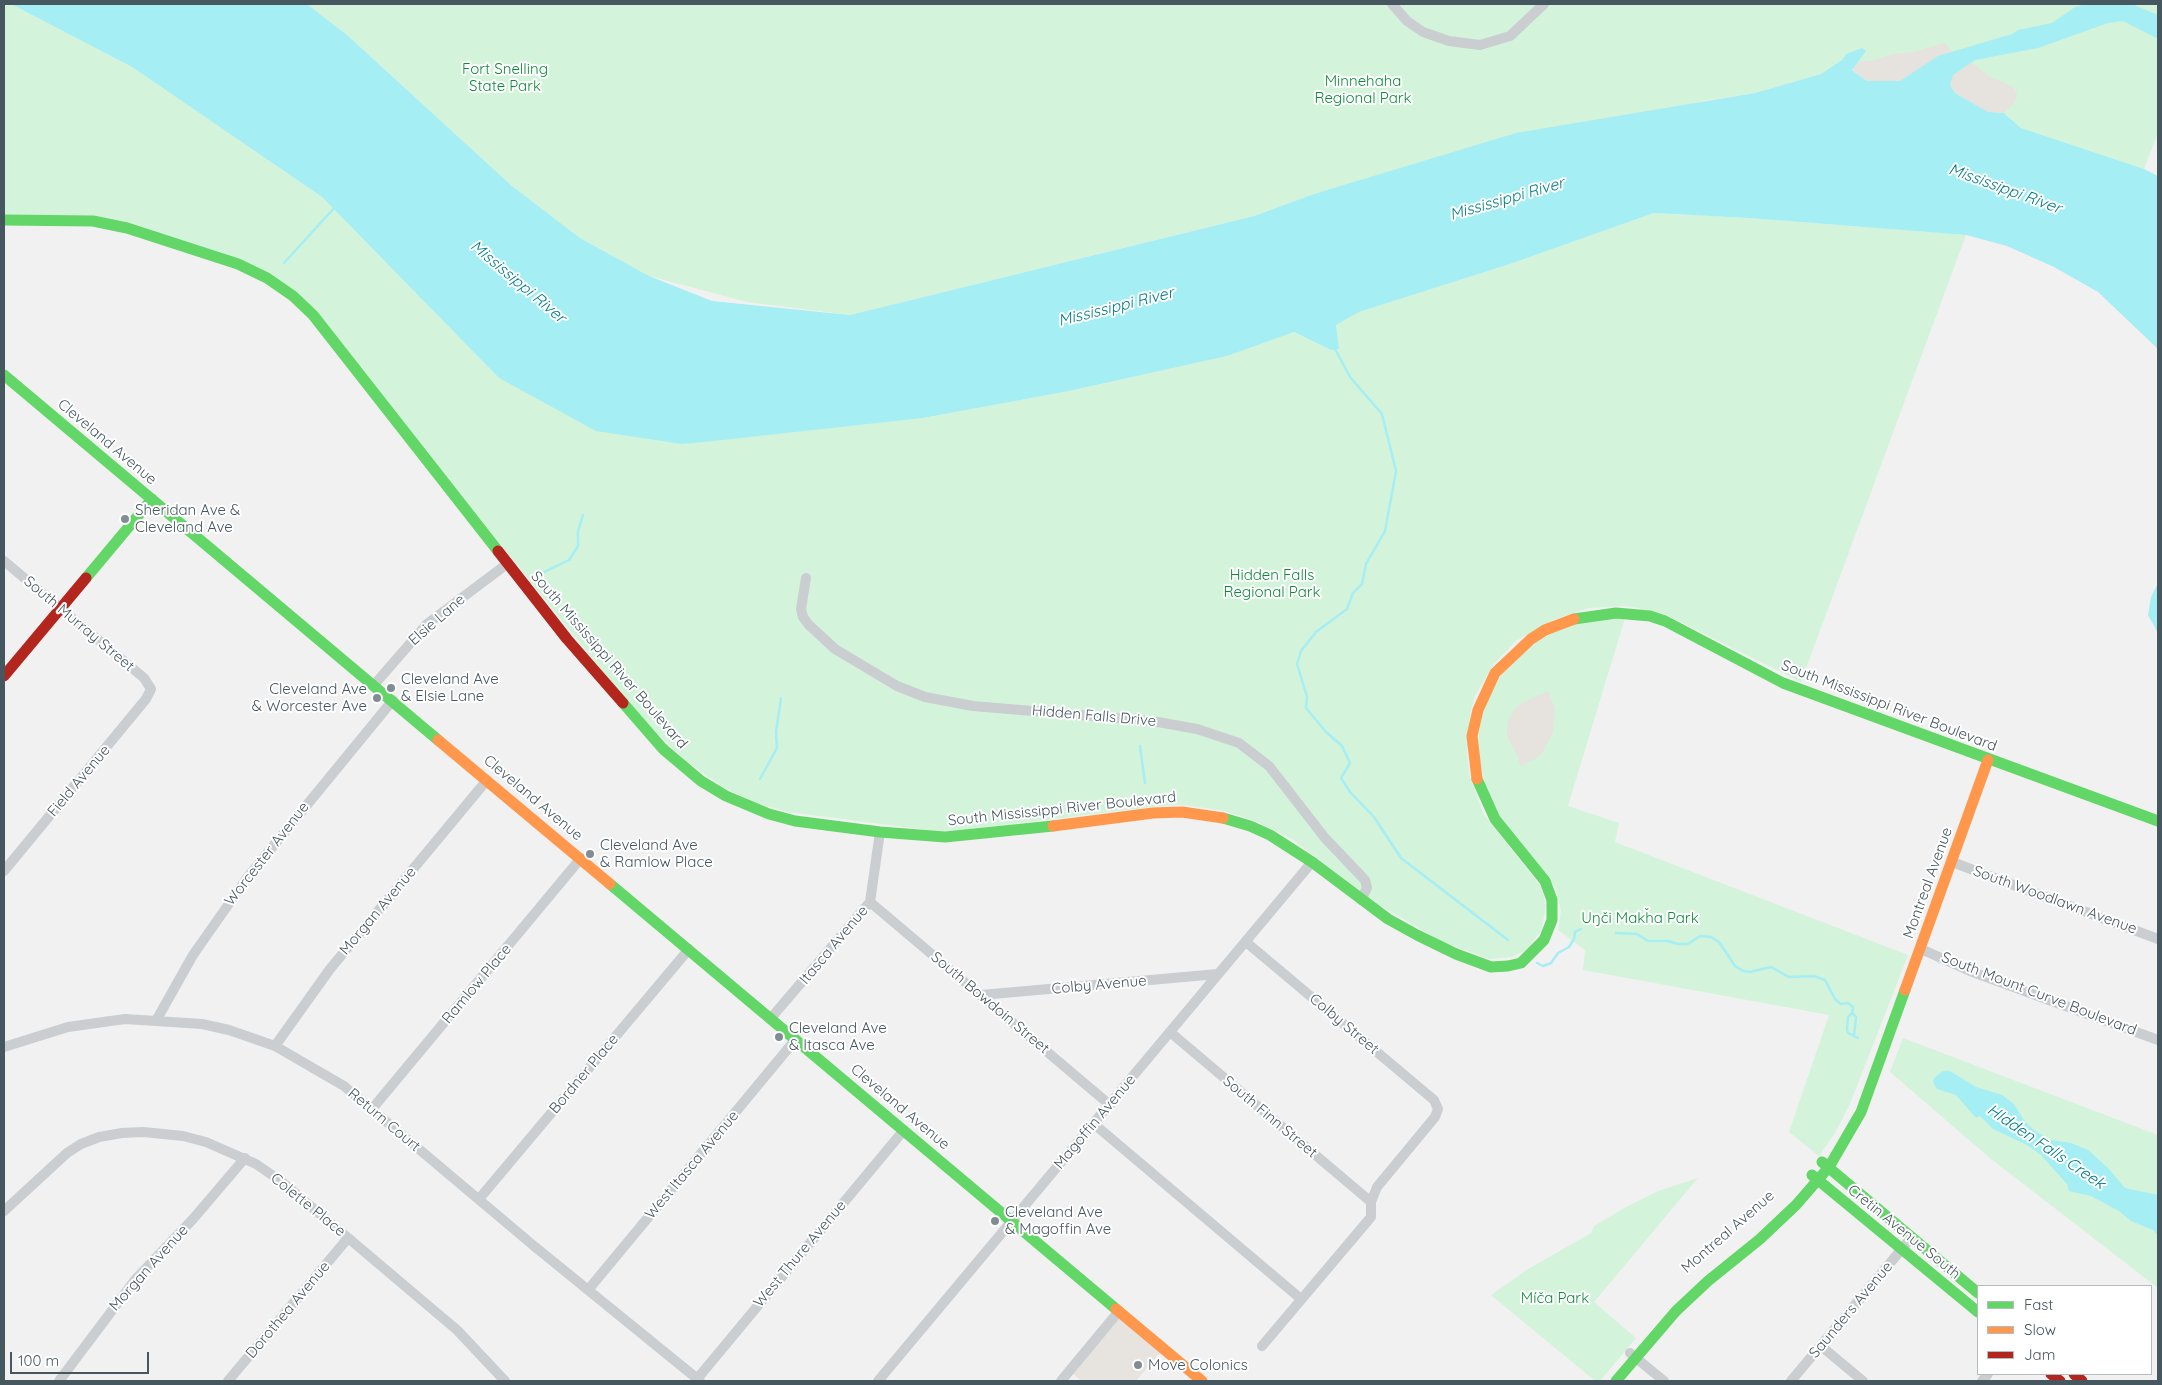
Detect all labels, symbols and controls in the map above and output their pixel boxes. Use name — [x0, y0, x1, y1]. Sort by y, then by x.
park label: Fort Snelling State Park — [462, 60, 548, 95]
park label: Minnehaha Regional Park — [1314, 72, 1412, 107]
water label: Mississippi River — [1946, 160, 2064, 218]
water label: Mississippi River — [1447, 173, 1567, 225]
water label: Mississippi River — [466, 237, 570, 327]
water label: Mississippi River — [1056, 283, 1176, 331]
street label: Cleveland Avenue — [54, 395, 160, 489]
place label: Sheridan Ave & Cleveland Ave — [135, 501, 240, 536]
marker: Sheridan Ave & Cleveland Ave — [119, 513, 131, 525]
park label: Hidden Falls Regional Park — [1223, 566, 1321, 601]
street label: South Mississippi River Boulevard — [527, 568, 691, 752]
street label: South Murray Street — [20, 573, 138, 675]
street label: Elsie Lane — [405, 591, 469, 649]
street label: South Mississippi River Boulevard — [1779, 656, 1999, 756]
place label: Cleveland Ave & Elsie Lane — [401, 670, 499, 705]
place label: Cleveland Ave & Worcester Ave — [252, 680, 367, 715]
marker: Cleveland Ave & Elsie Lane — [385, 682, 397, 694]
marker: Cleveland Ave & Worcester Ave — [371, 692, 383, 704]
street label: Hidden Falls Drive — [1031, 702, 1157, 730]
street label: Field Avenue — [44, 742, 114, 820]
street label: Cleveland Avenue — [480, 751, 586, 845]
street label: South Mississippi River Boulevard — [947, 788, 1177, 830]
street label: Worcester Avenue — [221, 799, 313, 909]
street label: Montreal Avenue — [1900, 825, 1956, 941]
place label: Cleveland Ave & Ramlow Place — [600, 836, 713, 871]
marker: Cleveland Ave & Ramlow Place — [584, 848, 596, 860]
street label: South Woodlawn Avenue — [1971, 862, 2139, 938]
street label: Morgan Avenue — [336, 863, 420, 959]
street label: Itasca Avenue — [796, 902, 872, 988]
park label: Uŋči Makȟa Park — [1581, 909, 1699, 927]
street label: Ramlow Place — [438, 941, 516, 1027]
street label: South Bowdoin Street — [927, 948, 1053, 1058]
street label: South Mount Curve Boulevard — [1939, 948, 2139, 1040]
street label: Colby Avenue — [1051, 972, 1147, 998]
street label: Colby Street — [1306, 990, 1382, 1058]
place label: Cleveland Ave & Itasca Ave — [789, 1019, 887, 1054]
street label: Bordner Place — [546, 1031, 622, 1117]
marker: Cleveland Ave & Itasca Ave — [773, 1031, 785, 1043]
street label: Cleveland Avenue — [847, 1060, 953, 1154]
street label: Magoffin Avenue — [1050, 1071, 1140, 1173]
street label: South Finn Street — [1219, 1072, 1321, 1162]
street label: Return Court — [344, 1085, 424, 1155]
water label: HIdden Falls Creek — [1983, 1100, 2109, 1194]
street label: West Itasca Avenue — [641, 1107, 743, 1223]
street label: Colette Place — [267, 1169, 349, 1241]
street label: Cretin Avenue South — [1844, 1181, 1964, 1283]
street label: Montreal Avenue — [1678, 1187, 1778, 1277]
street label: West Thure Avenue — [750, 1197, 850, 1311]
place label: Cleveland Ave & Magoffin Ave — [1005, 1203, 1111, 1238]
marker: Cleveland Ave & Magoffin Ave — [989, 1215, 1001, 1227]
street label: Morgan Avenue — [106, 1221, 192, 1315]
street label: Dorothea Avenue — [242, 1258, 334, 1362]
street label: Saunders Avenue — [1805, 1258, 1897, 1362]
legend — [1977, 1285, 2152, 1375]
park label: Míča Park — [1521, 1289, 1589, 1307]
text: Fast — [2024, 1295, 2053, 1314]
text: Slow — [2024, 1320, 2056, 1339]
scale bar — [12, 1342, 151, 1374]
text: Jam — [2024, 1345, 2055, 1364]
text: 100 m — [18, 1351, 59, 1370]
place label: Move Colonics — [1148, 1356, 1248, 1374]
marker: Move Colonics — [1132, 1359, 1144, 1371]

